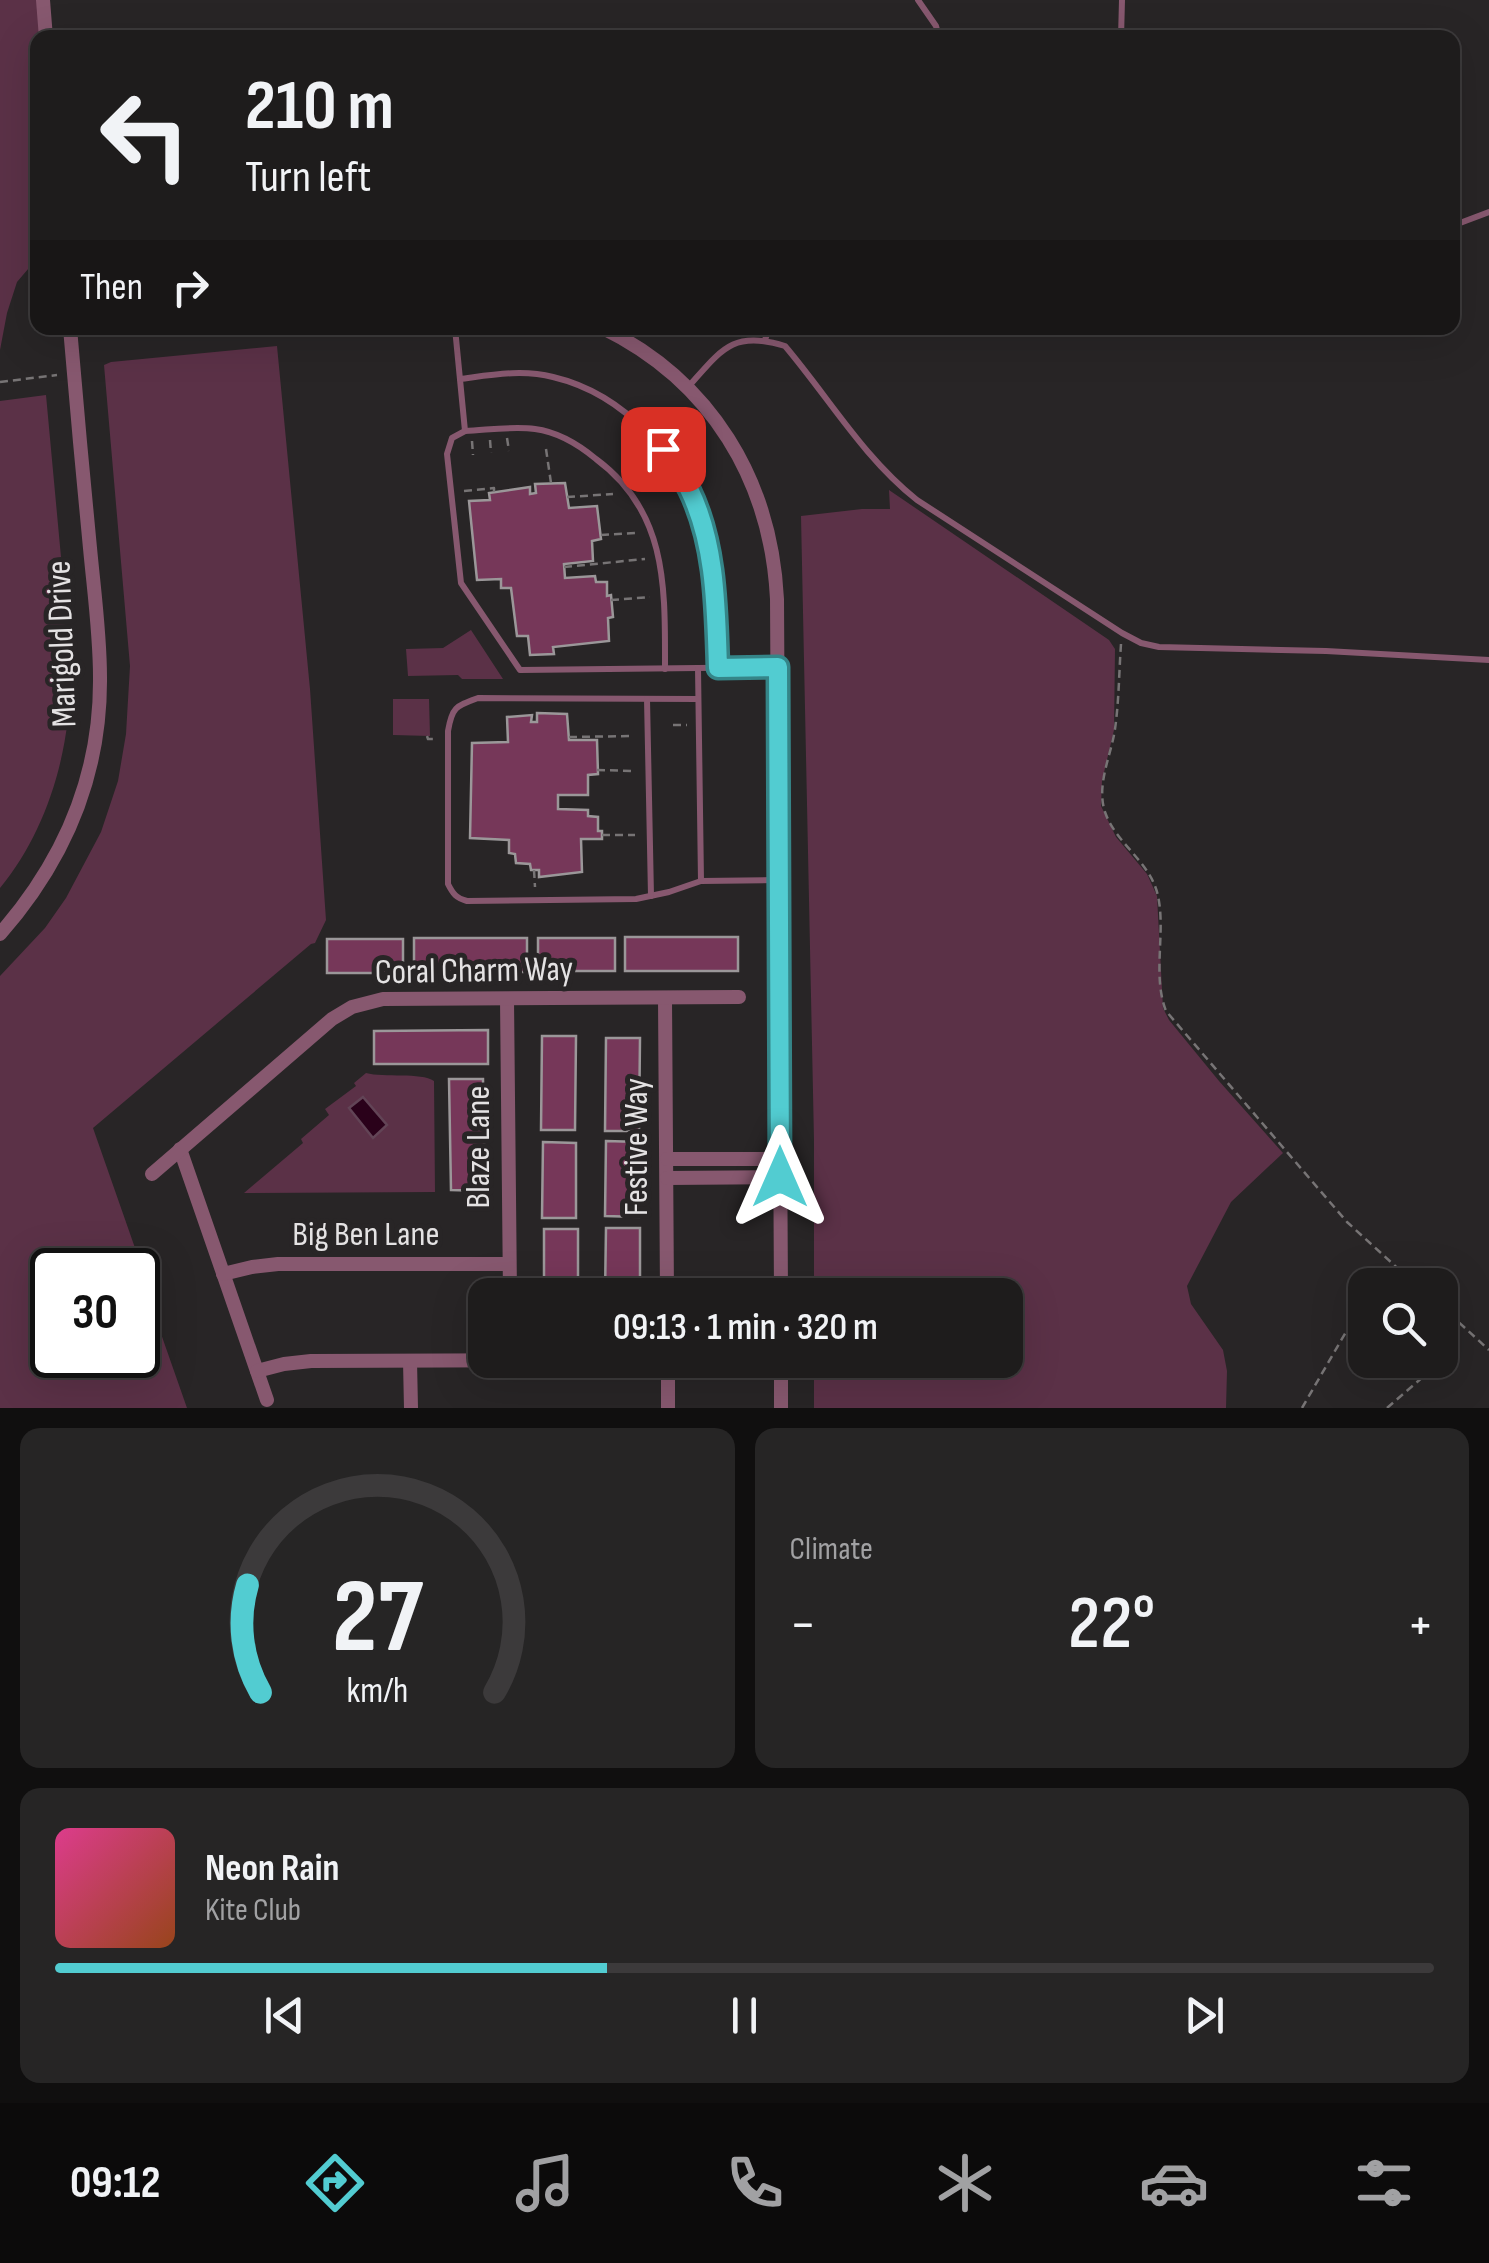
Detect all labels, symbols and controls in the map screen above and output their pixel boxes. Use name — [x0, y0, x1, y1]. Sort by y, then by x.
text: 210 m — [245, 65, 394, 149]
icon: left — [80, 70, 210, 200]
text: Turn left — [245, 150, 371, 205]
icon: right — [163, 260, 218, 315]
text: Then — [80, 265, 143, 310]
pin — [621, 407, 706, 492]
icon: arrive — [636, 422, 691, 477]
street label: Marigold Drive — [38, 560, 86, 728]
street label: Coral Charm Way — [374, 948, 574, 994]
street label: Festive Way — [615, 1078, 658, 1216]
street label: Blaze Lane — [457, 1086, 500, 1208]
position arrow — [728, 1125, 832, 1229]
street label: Big Ben Lane — [292, 1213, 440, 1256]
speed limit sign: 30 — [30, 1248, 160, 1378]
map controls — [1348, 1268, 1458, 1378]
button: search — [1348, 1268, 1458, 1378]
text: 09:13 · 1 min · 320 m — [613, 1305, 878, 1350]
text: Climate — [790, 1530, 873, 1569]
text: 27 — [332, 1556, 423, 1681]
text: 22° — [1068, 1579, 1155, 1670]
text: − — [790, 1592, 816, 1659]
text: + — [1407, 1592, 1434, 1659]
text: km/h — [346, 1670, 408, 1713]
text: Neon Rain — [205, 1846, 339, 1891]
text: Kite Club — [205, 1891, 301, 1930]
icon: previous — [257, 1988, 312, 2043]
icon: pause — [717, 1988, 772, 2043]
icon: next — [1177, 1988, 1232, 2043]
icon: directions — [300, 2148, 370, 2218]
icon: music — [510, 2148, 580, 2218]
icon: phone — [720, 2148, 790, 2218]
icon: climate — [930, 2148, 1000, 2218]
icon: car — [1139, 2148, 1209, 2218]
icon: filters — [1349, 2148, 1419, 2218]
text: 09:12 — [70, 2156, 161, 2211]

